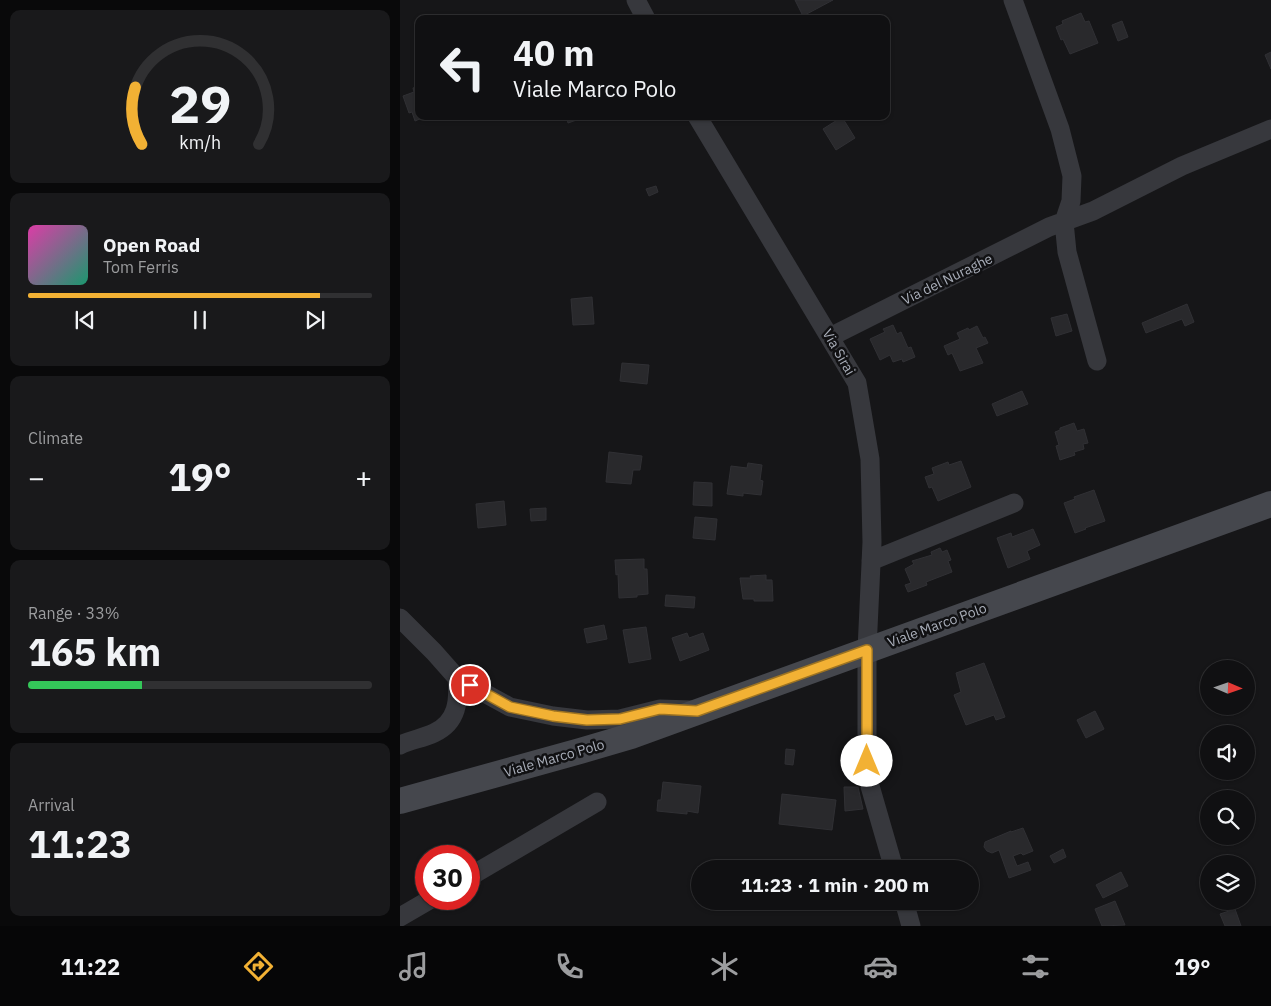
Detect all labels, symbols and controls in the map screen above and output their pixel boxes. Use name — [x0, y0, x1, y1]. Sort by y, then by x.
text: 40 m — [513, 30, 595, 76]
icon: left — [430, 35, 495, 100]
text: 29 — [169, 70, 231, 137]
text: Viale Marco Polo — [513, 74, 676, 103]
text: km/h — [179, 131, 221, 154]
text: Open Road — [103, 233, 200, 257]
street label: Via del Nuraghe — [898, 249, 996, 309]
text: Tom Ferris — [103, 257, 179, 277]
icon: previous — [71, 306, 99, 334]
icon: pause — [186, 306, 214, 334]
icon: next — [301, 306, 329, 334]
street label: Via Sirai — [819, 326, 859, 378]
text: Climate — [28, 428, 83, 448]
text: 19° — [168, 452, 232, 501]
text: − — [28, 459, 45, 496]
text: + — [355, 459, 372, 496]
street label: Viale Marco Polo — [885, 599, 989, 651]
text: Range · 33% — [28, 603, 120, 623]
text: 165 km — [28, 627, 161, 676]
north arrow — [1200, 660, 1255, 715]
map controls — [1200, 660, 1255, 910]
pin — [449, 664, 491, 706]
icon: arrive — [456, 671, 484, 699]
button: sound — [1200, 725, 1255, 780]
position arrow — [840, 734, 892, 786]
street label: Viale Marco Polo — [502, 735, 607, 781]
button: search — [1200, 790, 1255, 845]
text: Arrival — [28, 795, 75, 815]
text: 11:23 — [28, 819, 132, 868]
speed limit sign: 30 — [415, 845, 480, 910]
button: layers — [1200, 855, 1255, 910]
text: 11:23 · 1 min · 200 m — [741, 873, 929, 897]
icon: directions — [241, 949, 276, 984]
icon: music — [396, 949, 431, 984]
icon: phone — [552, 949, 587, 984]
icon: climate — [707, 949, 742, 984]
icon: car — [863, 949, 898, 984]
icon: filters — [1018, 949, 1053, 984]
text: 11:22 — [60, 952, 120, 981]
text: 19° — [1174, 952, 1211, 981]

